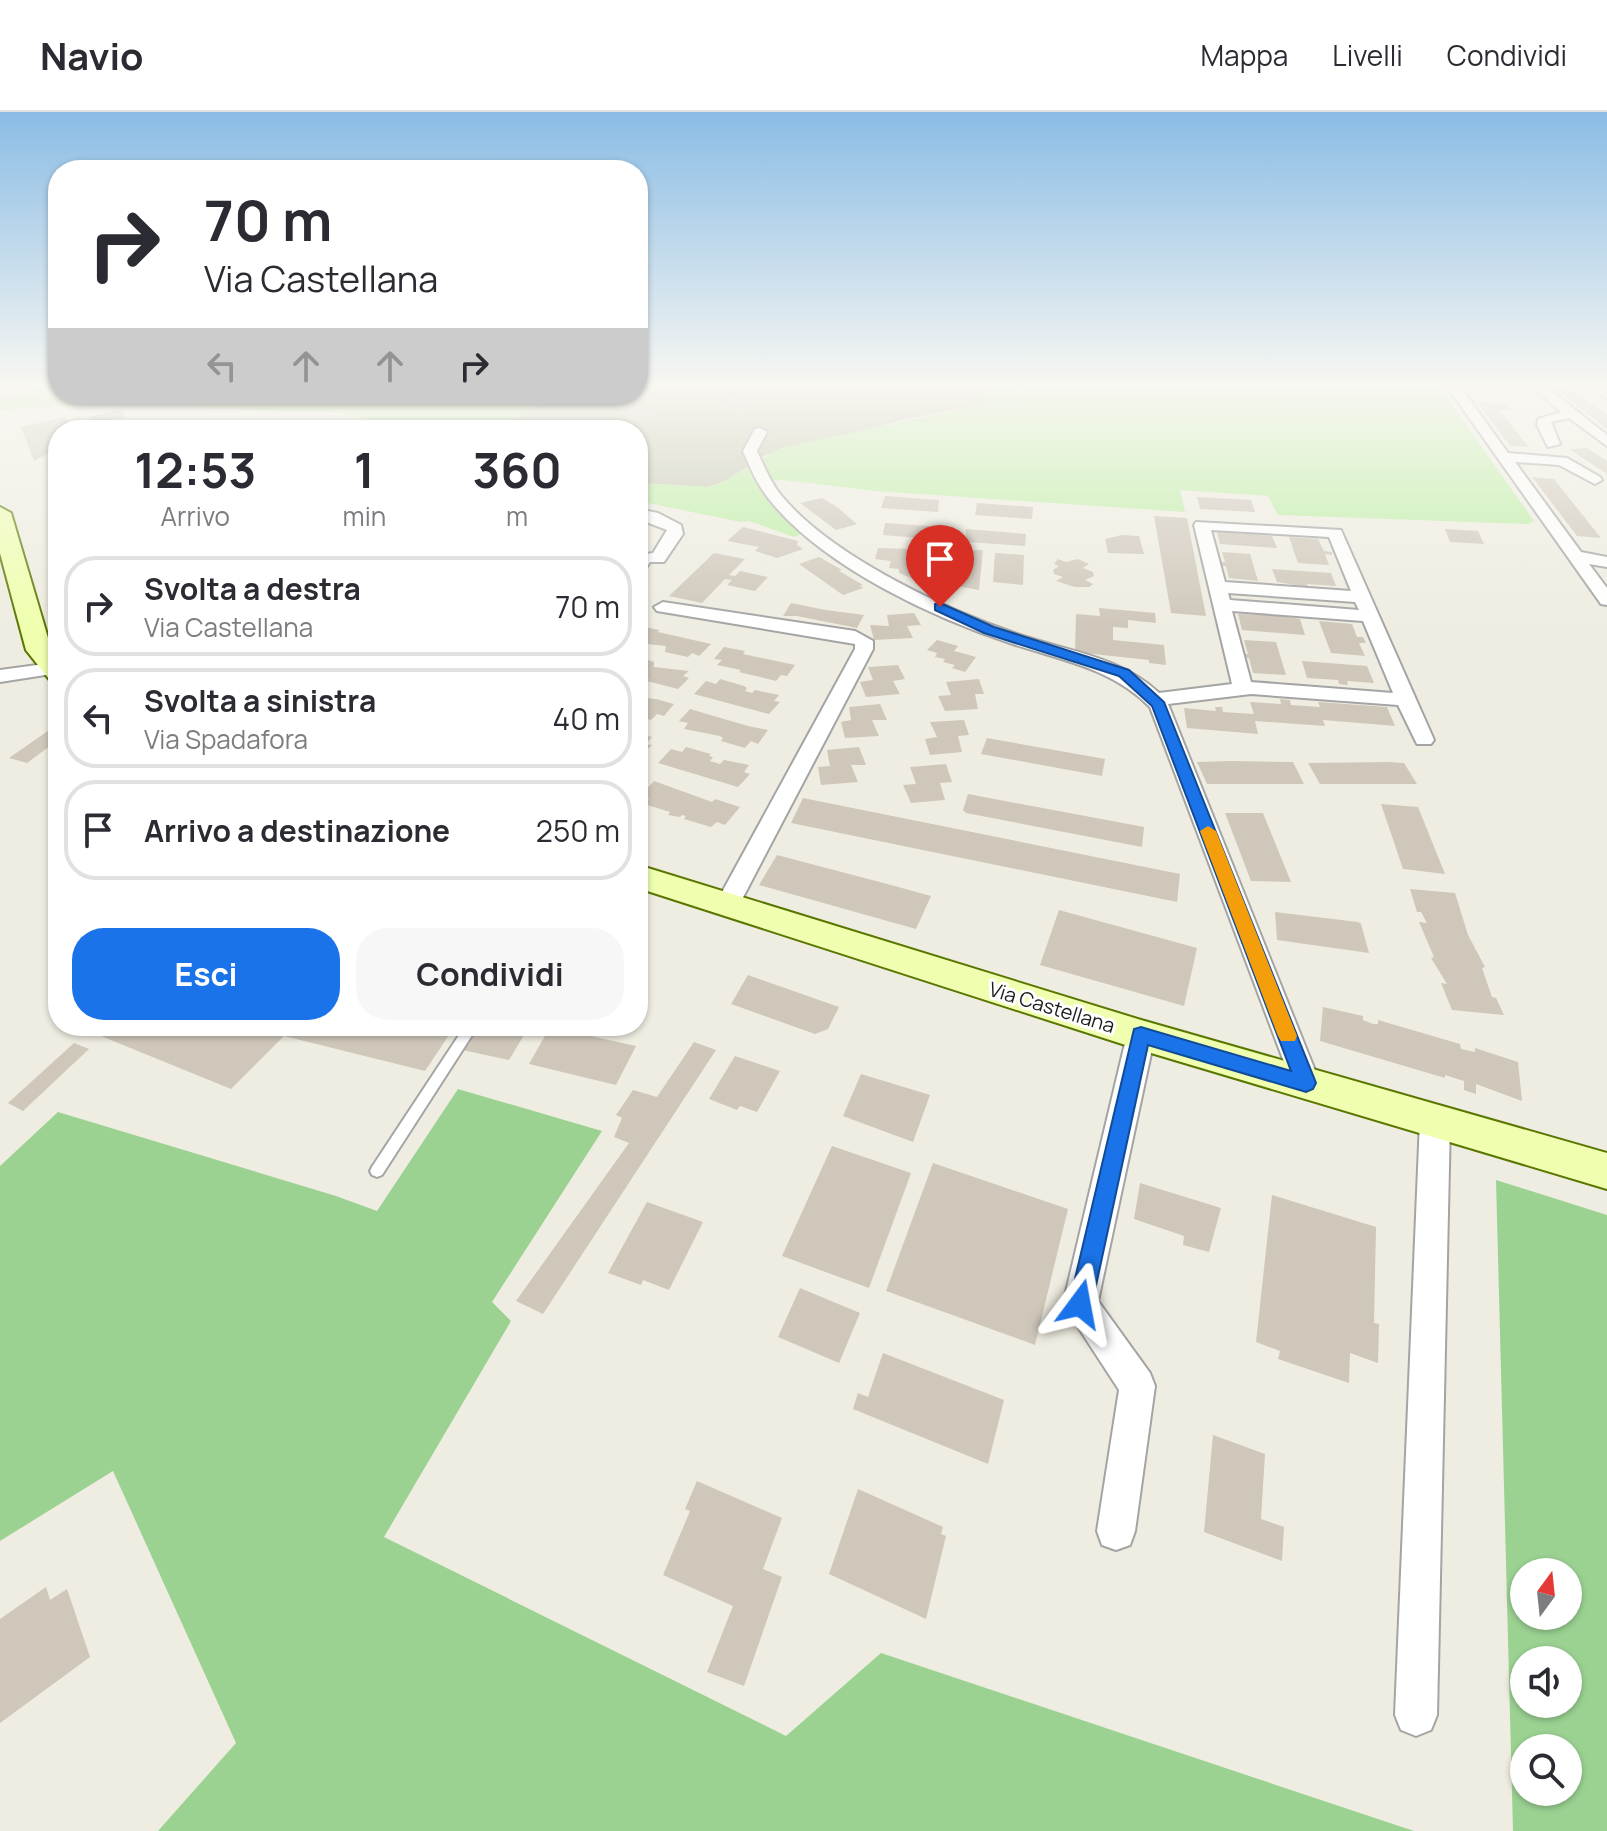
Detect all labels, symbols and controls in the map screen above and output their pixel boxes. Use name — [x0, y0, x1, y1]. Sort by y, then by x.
text: Navio — [40, 29, 144, 81]
text: Mappa — [1201, 36, 1288, 74]
text: Livelli — [1332, 36, 1403, 74]
text: Condividi — [1447, 36, 1567, 74]
text: 70 m — [204, 181, 332, 258]
icon: right — [72, 192, 176, 296]
text: Via Castellana — [204, 254, 438, 303]
icon: left — [200, 344, 244, 388]
icon: ahead — [284, 344, 328, 388]
icon: ahead — [368, 344, 412, 388]
icon: right — [452, 344, 496, 388]
text: 12:53 — [134, 437, 256, 502]
text: 1 — [354, 437, 375, 502]
text: 360 — [472, 437, 562, 502]
text: Arrivo — [161, 498, 230, 534]
text: min — [343, 498, 386, 534]
text: m — [506, 498, 528, 534]
pin — [906, 525, 974, 607]
icon: arrive — [918, 537, 962, 581]
text: Svolta a destra — [144, 568, 361, 609]
icon: right — [76, 584, 120, 628]
text: 70 m — [555, 586, 620, 627]
text: Via Castellana — [144, 609, 313, 645]
text: Svolta a sinistra — [144, 680, 376, 721]
icon: left — [76, 696, 120, 740]
text: 40 m — [553, 698, 620, 739]
text: Via Spadafora — [144, 721, 308, 757]
icon: arrive — [76, 808, 120, 852]
text: Arrivo a destinazione — [144, 810, 450, 851]
text: 250 m — [536, 810, 620, 851]
button: Esci — [72, 928, 340, 1020]
button: Condividi — [356, 928, 624, 1020]
street label: Via Castellana — [986, 975, 1118, 1039]
position arrow — [1038, 1262, 1122, 1346]
north arrow — [1510, 1558, 1582, 1630]
map controls — [1510, 1558, 1582, 1806]
button: sound — [1510, 1646, 1582, 1718]
button: search — [1510, 1734, 1582, 1806]

